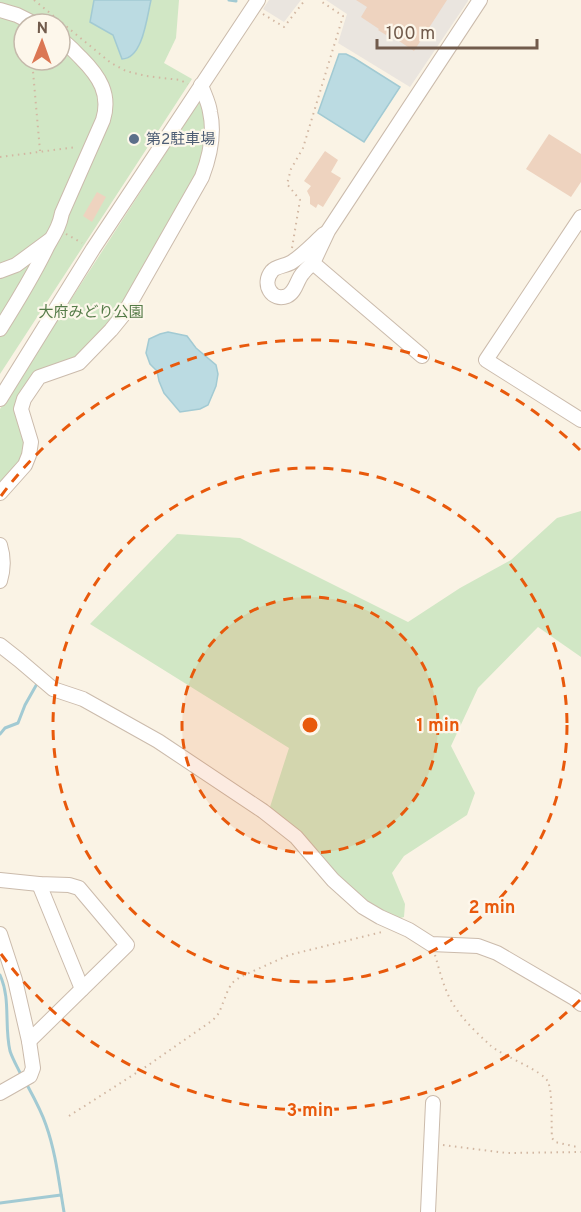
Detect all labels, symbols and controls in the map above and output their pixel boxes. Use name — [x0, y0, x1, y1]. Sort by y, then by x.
north arrow — [12, 12, 72, 72]
scale bar — [377, 12, 538, 50]
text: N — [36, 19, 48, 39]
text: 100 m — [386, 23, 435, 46]
place label: 第2駐車場 — [146, 131, 215, 150]
marker: 第2駐車場 — [127, 132, 141, 146]
park label: 大府みどり公園 — [38, 304, 144, 323]
centre of rings — [300, 715, 320, 735]
text: 1 min — [416, 715, 460, 738]
text: 2 min — [468, 897, 516, 920]
text: 3 min — [287, 1100, 333, 1123]

